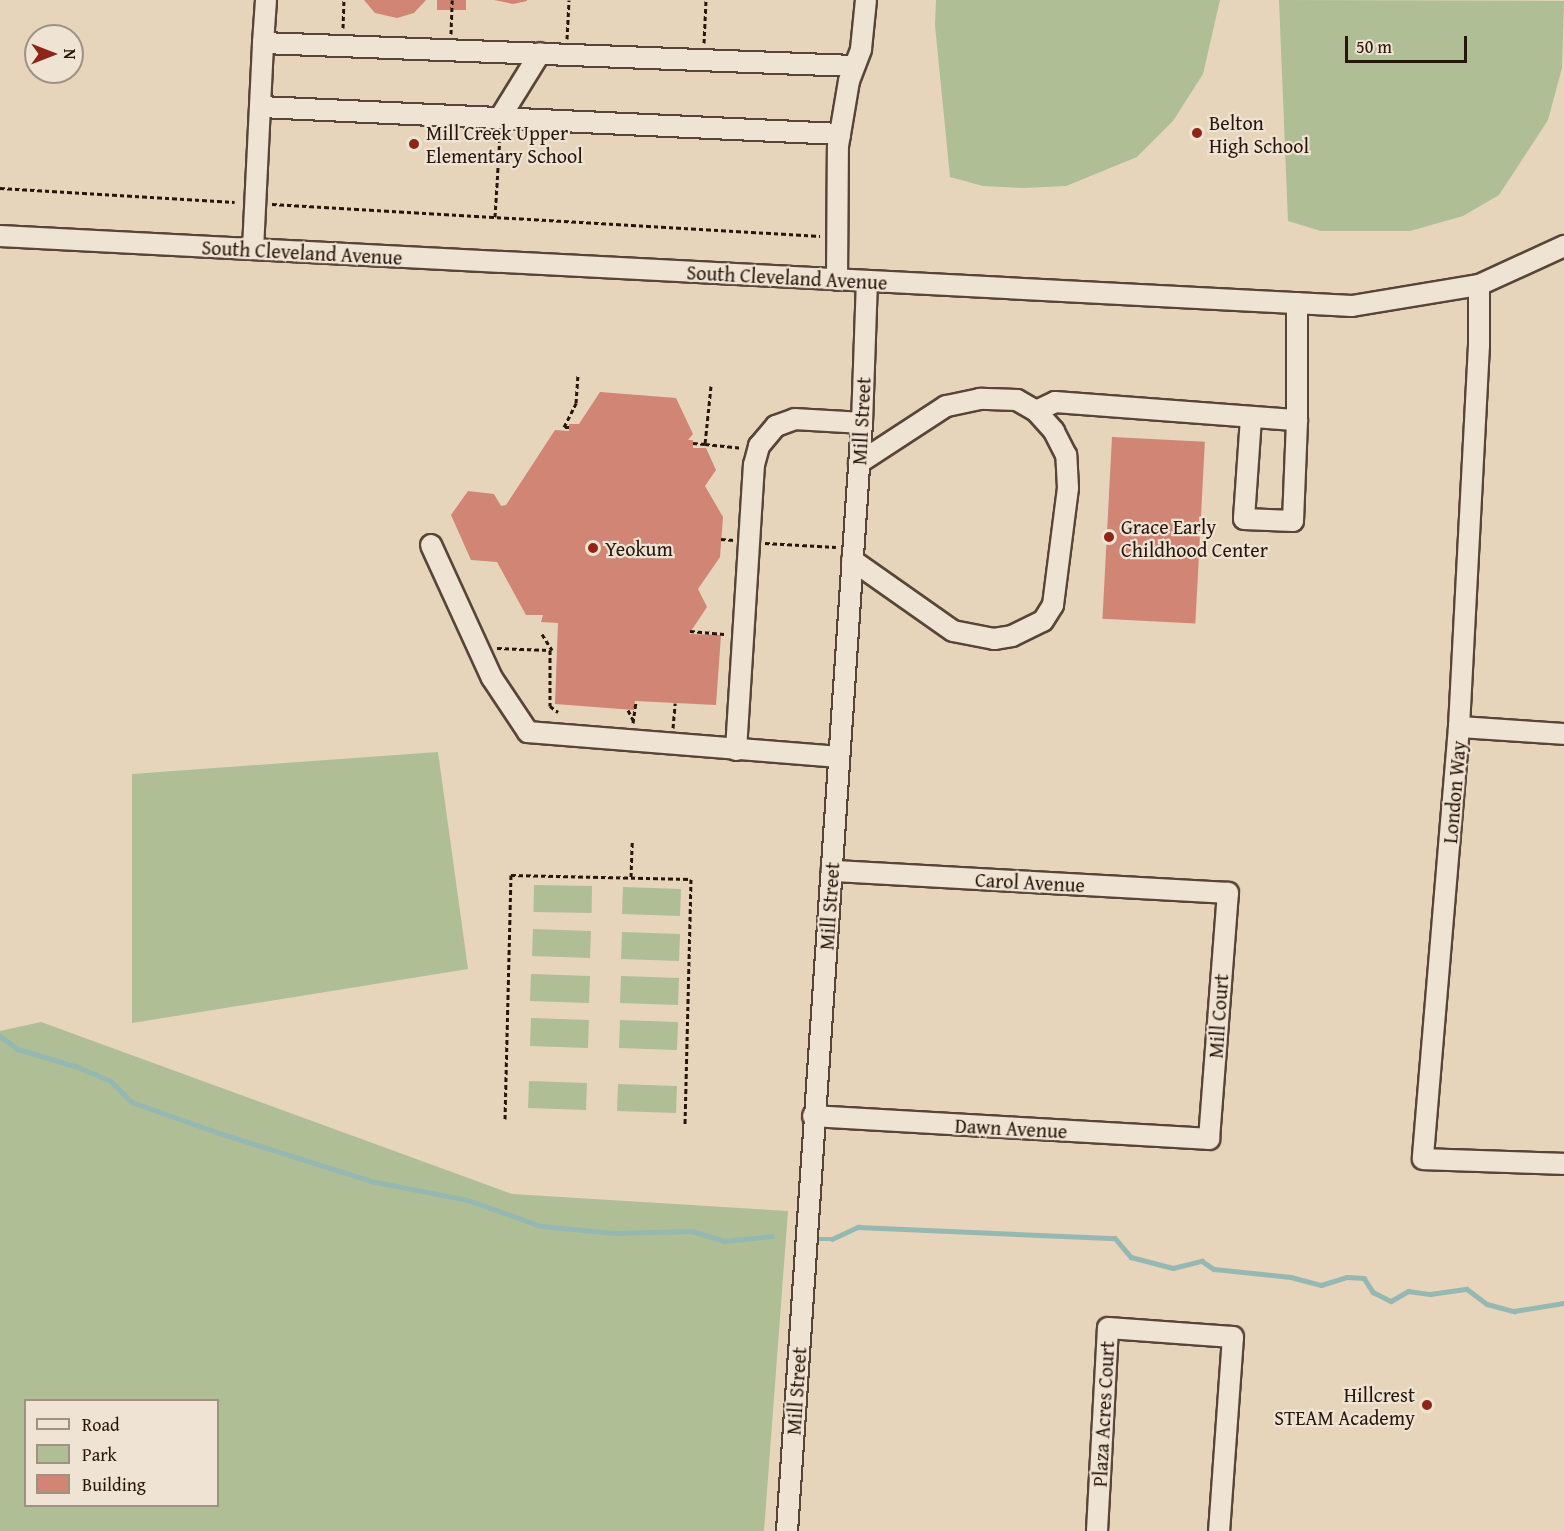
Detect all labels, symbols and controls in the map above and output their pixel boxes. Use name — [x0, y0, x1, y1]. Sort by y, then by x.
north arrow — [24, 24, 84, 84]
scale bar — [1348, 24, 1470, 62]
text: 50 m — [1356, 33, 1392, 60]
text: N — [58, 49, 82, 59]
place label: Belton High School — [1209, 110, 1309, 157]
place label: Mill Creek Upper Elementary School — [426, 120, 583, 167]
marker: Belton High School — [1190, 126, 1204, 140]
marker: Mill Creek Upper Elementary School — [407, 137, 421, 151]
street label: South Cleveland Avenue — [201, 235, 403, 269]
street label: South Cleveland Avenue — [686, 260, 888, 294]
street label: Mill Street — [847, 376, 875, 466]
place label: Grace Early Childhood Center — [1121, 514, 1268, 561]
marker: Grace Early Childhood Center — [1102, 530, 1116, 544]
place label: Yeokum — [605, 536, 673, 560]
marker: Yeokum — [586, 541, 600, 555]
street label: London Way — [1438, 739, 1470, 845]
street label: Mill Street — [814, 861, 844, 951]
street label: Carol Avenue — [974, 867, 1086, 897]
street label: Mill Court — [1203, 973, 1233, 1059]
street label: Dawn Avenue — [954, 1113, 1068, 1143]
street label: Plaza Acres Court — [1087, 1340, 1119, 1488]
street label: Mill Street — [781, 1346, 811, 1436]
place label: Hillcrest STEAM Academy — [1274, 1382, 1415, 1429]
marker: Hillcrest STEAM Academy — [1420, 1398, 1434, 1412]
legend — [24, 1399, 219, 1507]
text: Road — [82, 1411, 120, 1438]
text: Park — [82, 1441, 117, 1468]
text: Building — [82, 1471, 146, 1498]

